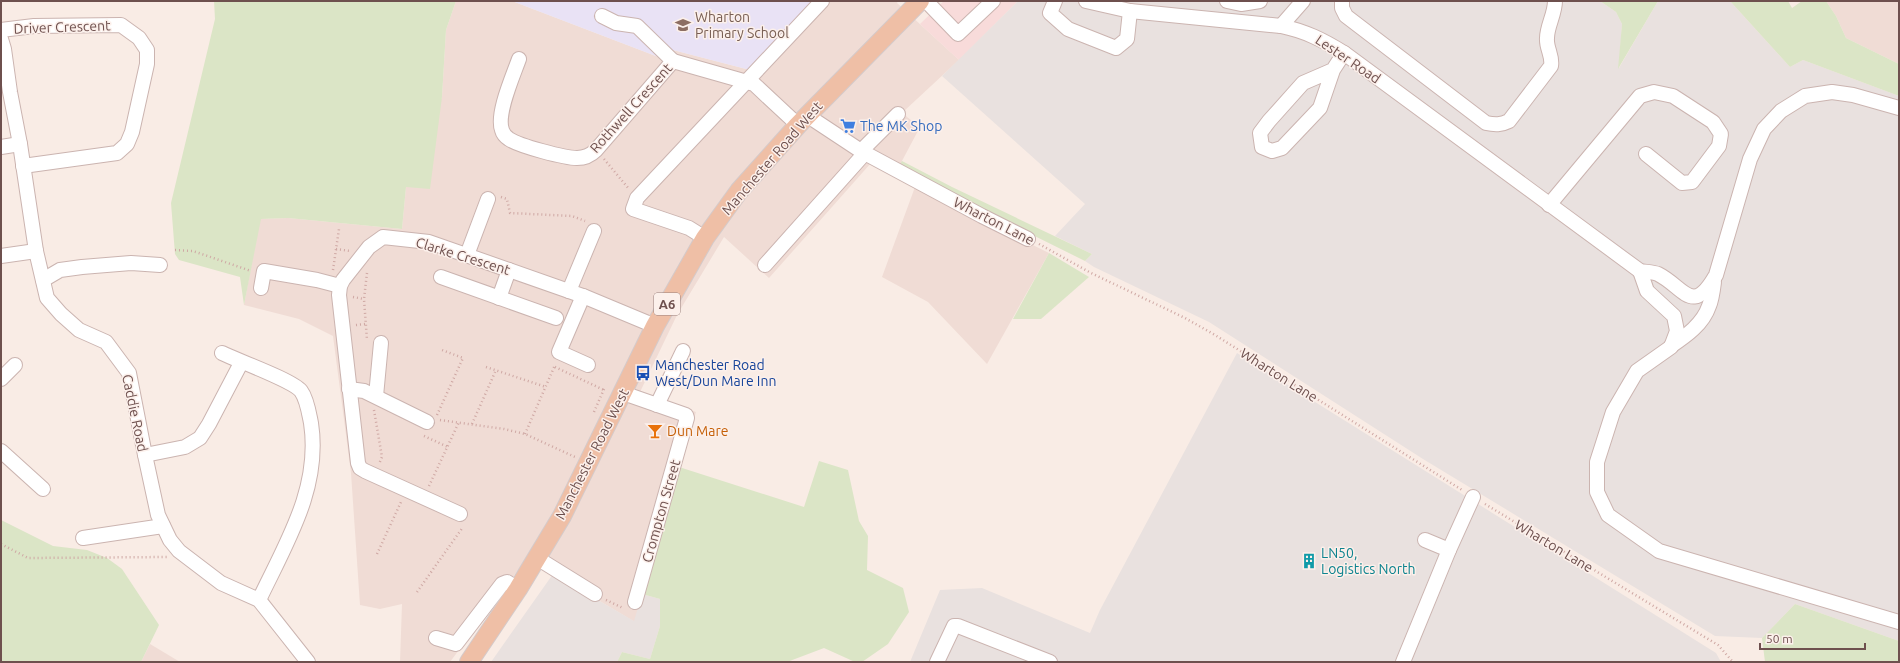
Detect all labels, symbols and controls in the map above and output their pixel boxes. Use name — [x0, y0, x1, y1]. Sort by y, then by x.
place label: Wharton Primary School — [695, 9, 789, 41]
school or university icon: Wharton Primary School — [674, 16, 692, 34]
street label: Driver Crescent — [13, 17, 111, 37]
street label: Lester Road — [1312, 31, 1384, 87]
street label: Rothwell Crescent — [587, 60, 676, 156]
street label: Manchester Road West — [718, 98, 826, 218]
supermarket icon: The MK Shop — [839, 117, 857, 135]
place label: The MK Shop — [860, 118, 942, 134]
street label: Wharton Lane — [951, 194, 1037, 248]
street label: Clarke Crescent — [414, 234, 513, 278]
road number: A6 — [654, 293, 680, 315]
street label: Wharton Lane — [1237, 345, 1321, 405]
place label: Manchester Road West/Dun Mare Inn — [655, 357, 776, 389]
bus stop icon: Manchester Road West/Dun Mare Inn — [634, 364, 652, 382]
street label: Caddie Road — [119, 373, 151, 453]
street label: Manchester Road West — [552, 385, 632, 522]
bar icon: Dun Mare — [646, 422, 664, 440]
place label: Dun Mare — [667, 423, 728, 439]
street label: Crompton Street — [639, 457, 683, 564]
street label: Wharton Lane — [1512, 516, 1596, 576]
place label: LN50, Logistics North — [1321, 545, 1416, 577]
building icon: LN50, Logistics North — [1300, 552, 1318, 570]
scale bar — [1760, 625, 1865, 651]
text: 50 m — [1766, 632, 1793, 645]

